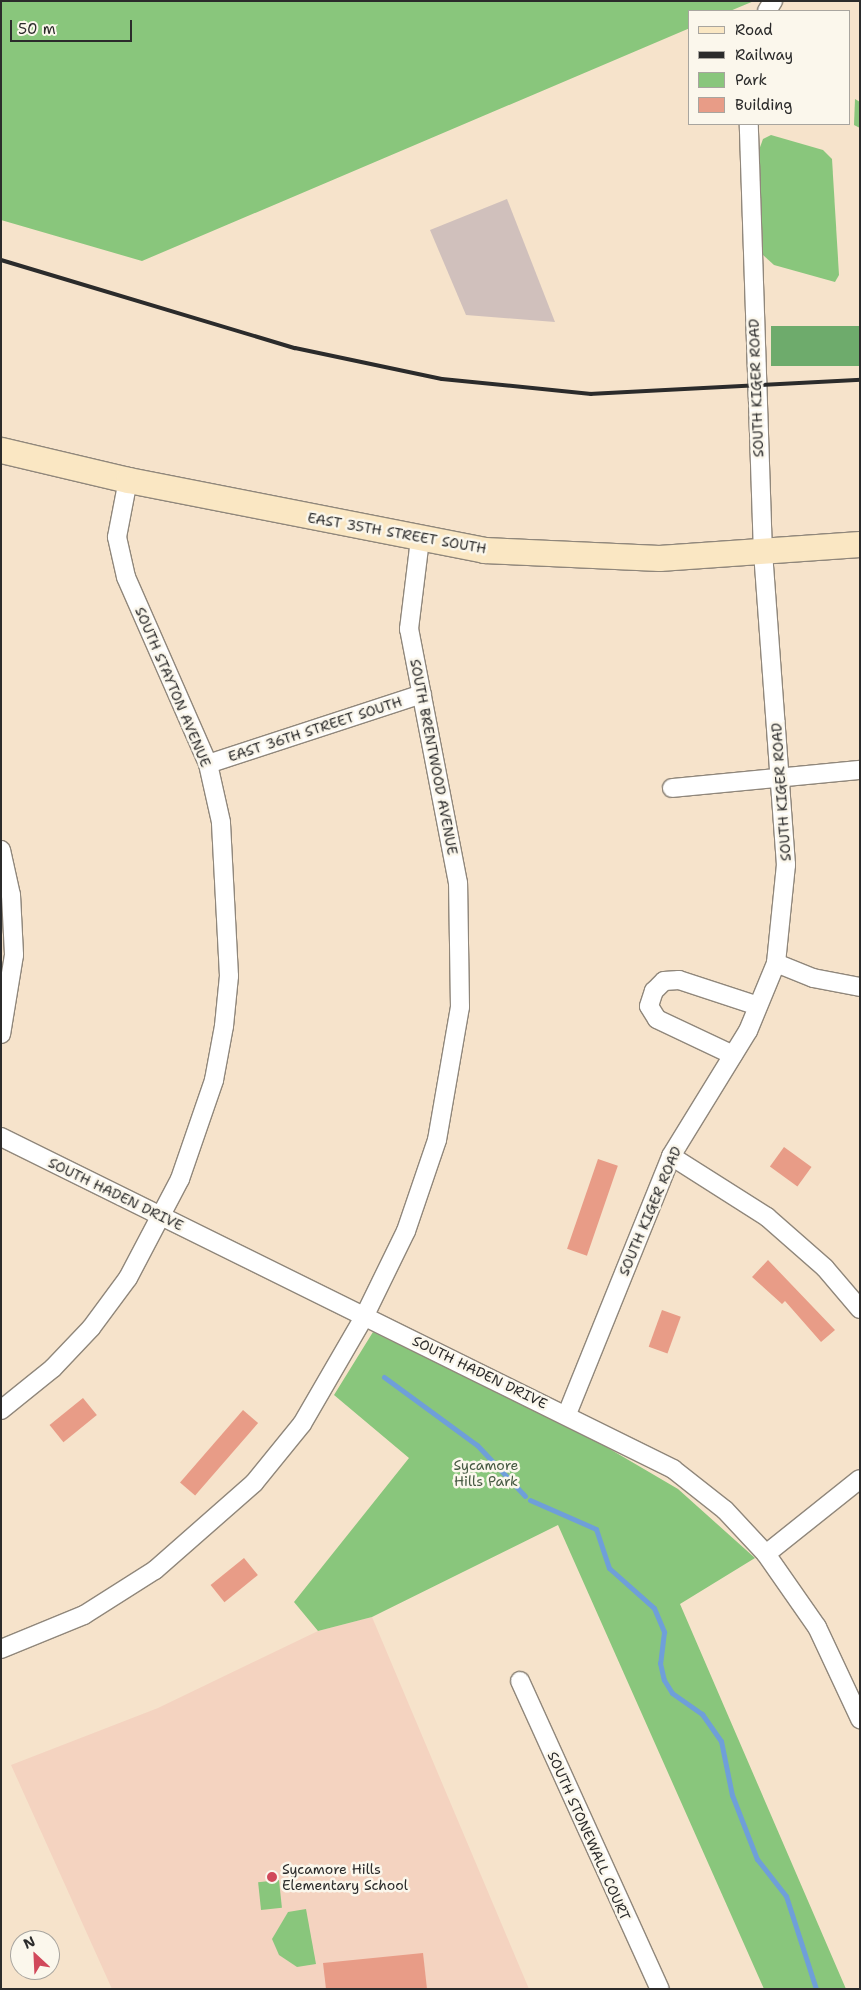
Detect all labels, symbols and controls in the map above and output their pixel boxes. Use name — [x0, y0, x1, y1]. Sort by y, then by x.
scale bar — [12, 10, 135, 42]
legend — [688, 10, 851, 125]
text: 50 m — [18, 19, 56, 39]
text: Road — [735, 20, 773, 40]
text: Railway — [735, 45, 793, 65]
text: Park — [735, 70, 767, 90]
text: Building — [735, 95, 792, 115]
street label: SOUTH KIGER ROAD — [745, 318, 767, 458]
street label: EAST 35TH STREET SOUTH — [306, 509, 488, 557]
street label: SOUTH STAYTON AVENUE — [132, 604, 214, 770]
street label: SOUTH BRENTWOOD AVENUE — [407, 658, 461, 856]
street label: EAST 36TH STREET SOUTH — [226, 693, 404, 765]
street label: SOUTH KIGER ROAD — [768, 722, 794, 862]
street label: SOUTH KIGER ROAD — [615, 1144, 685, 1278]
street label: SOUTH HADEN DRIVE — [46, 1154, 186, 1234]
street label: SOUTH HADEN DRIVE — [410, 1332, 550, 1412]
park label: Sycamore Hills Park — [454, 1457, 518, 1490]
street label: SOUTH STONEWALL COURT — [544, 1749, 634, 1923]
place label: Sycamore Hills Elementary School — [282, 1861, 408, 1894]
marker: Sycamore Hills Elementary School — [266, 1871, 278, 1883]
north arrow — [10, 1930, 60, 1980]
text: N — [20, 1932, 38, 1953]

